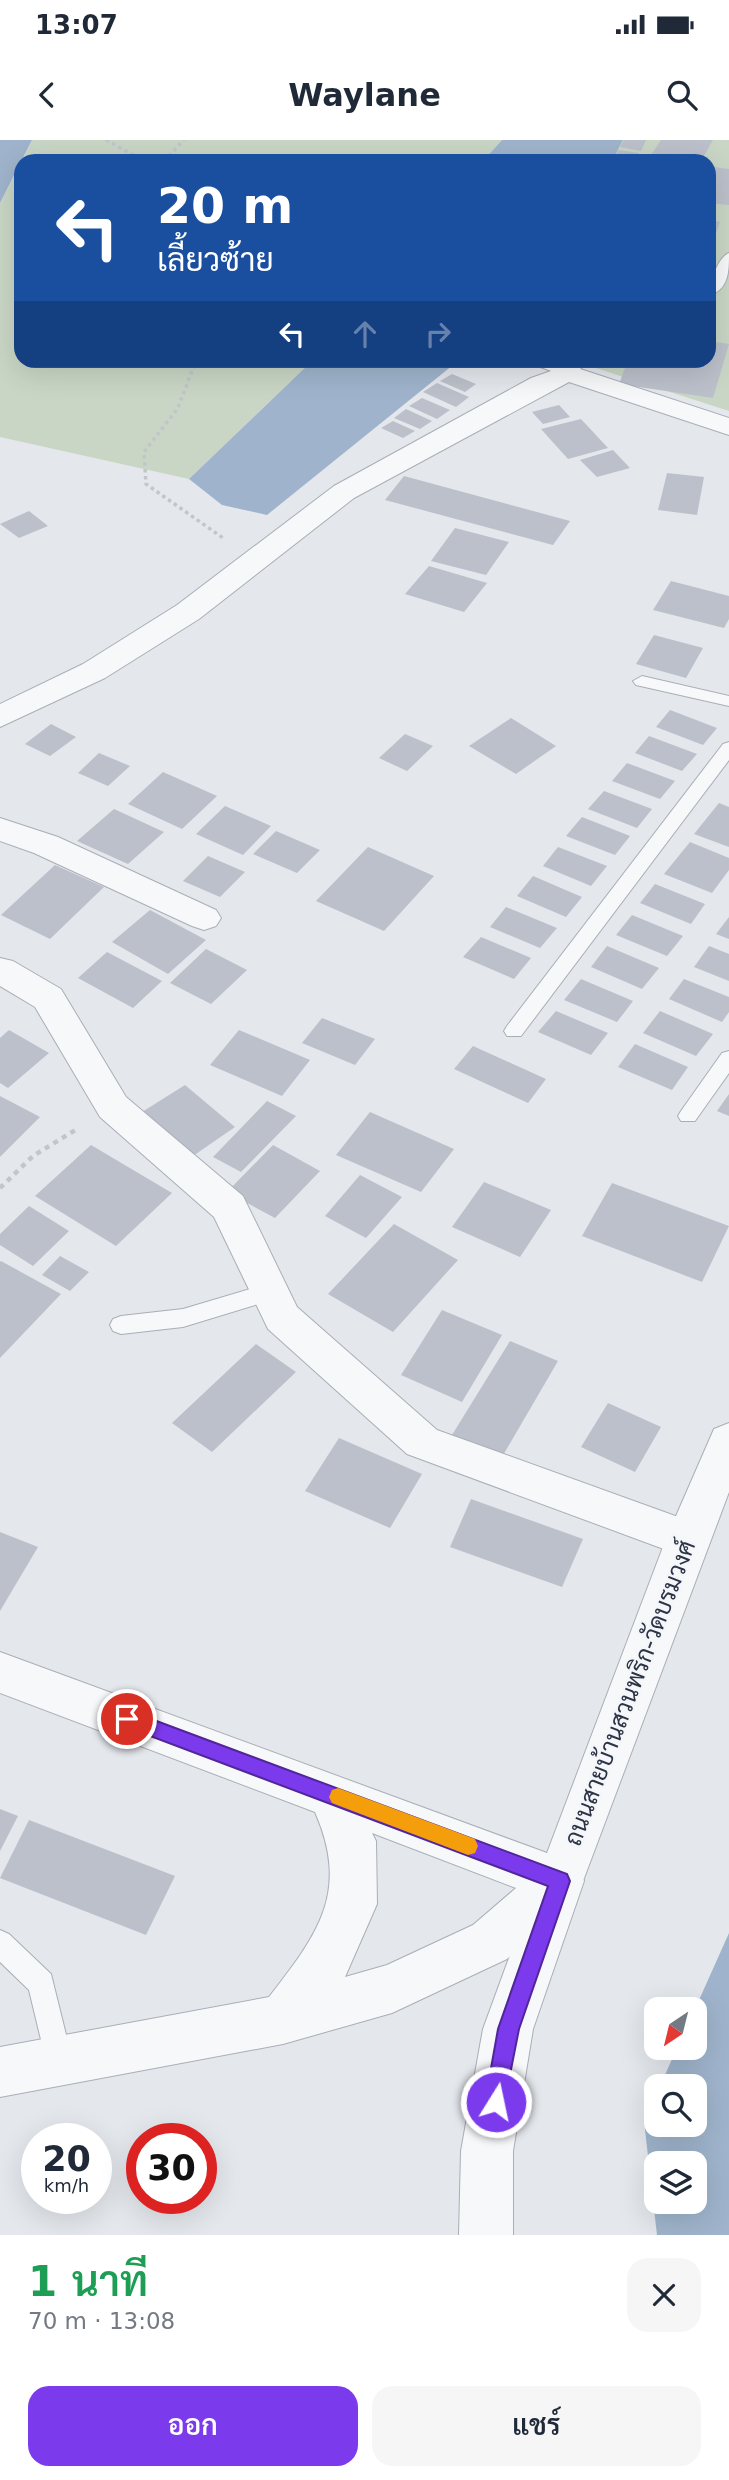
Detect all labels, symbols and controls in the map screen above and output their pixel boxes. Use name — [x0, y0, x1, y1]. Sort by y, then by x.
text: 13:07 — [35, 10, 118, 40]
icon: back — [28, 76, 66, 114]
text: Waylane — [288, 76, 441, 114]
icon: search — [663, 76, 701, 114]
text: 20 m — [157, 178, 293, 235]
icon: left — [42, 182, 133, 273]
text: เลี้ยวซ้าย — [157, 241, 274, 279]
icon: left — [273, 315, 311, 353]
icon: ahead — [346, 315, 384, 353]
icon: right — [419, 315, 457, 353]
street label: ถนนสายบ้านสวนพริก-วัดบรมวงศ์ — [557, 1536, 701, 1850]
pin — [97, 1689, 157, 1749]
icon: arrive — [108, 1700, 146, 1738]
north arrow — [644, 1997, 707, 2060]
map controls — [644, 1997, 707, 2214]
position arrow — [459, 2065, 533, 2139]
button: search — [644, 2074, 707, 2137]
speed limit sign: 30 — [126, 2123, 217, 2214]
text: 20 — [42, 2139, 91, 2179]
button: layers — [644, 2151, 707, 2214]
text: km/h — [44, 2175, 89, 2196]
text: 1 นาที — [28, 2257, 148, 2306]
button: close — [627, 2258, 701, 2332]
text: 70 m · 13:08 — [28, 2308, 175, 2334]
button: ออก — [28, 2386, 358, 2466]
button: แชร์ — [372, 2386, 701, 2466]

